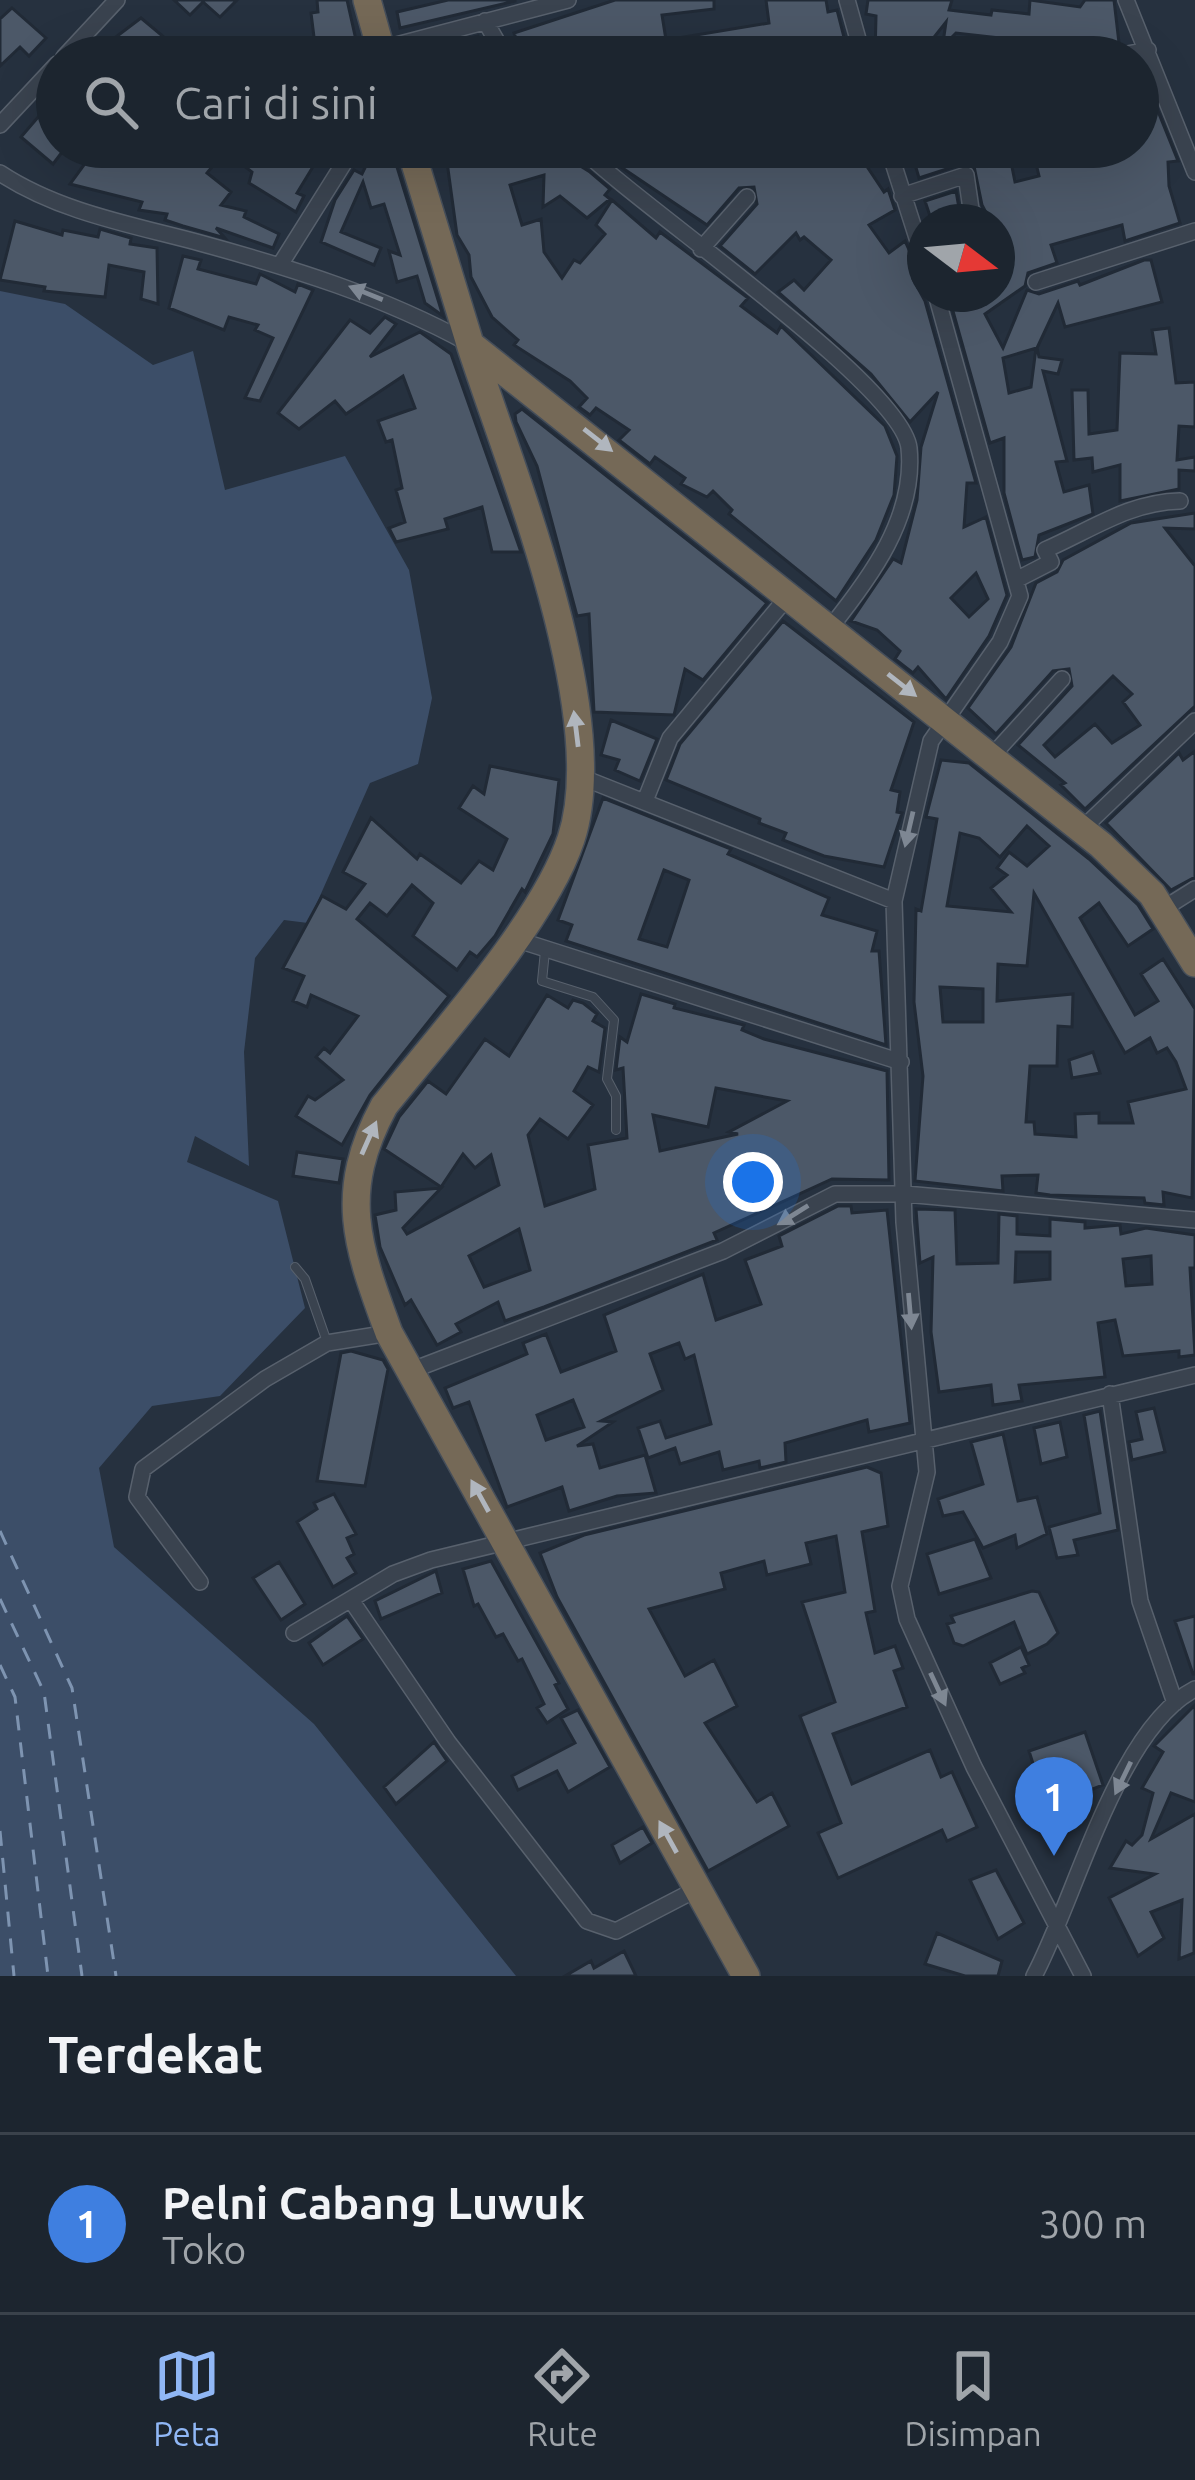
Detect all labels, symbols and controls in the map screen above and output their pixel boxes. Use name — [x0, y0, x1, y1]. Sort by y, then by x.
search box — [36, 36, 1159, 168]
icon: search — [78, 69, 144, 135]
text: Cari di sini — [174, 77, 378, 128]
north arrow — [907, 204, 1015, 312]
one-way arrow — [348, 283, 384, 302]
one-way arrow — [582, 427, 613, 453]
one-way arrow — [886, 672, 917, 697]
one-way arrow — [566, 709, 585, 747]
one-way arrow — [899, 810, 918, 847]
one-way arrow — [360, 1120, 380, 1155]
your location — [723, 1152, 783, 1212]
one-way arrow — [776, 1204, 810, 1225]
one-way arrow — [901, 1293, 920, 1330]
one-way arrow — [471, 1479, 492, 1512]
one-way arrow — [929, 1672, 949, 1707]
pin: 1 — [1015, 1757, 1093, 1856]
one-way arrow — [1113, 1761, 1133, 1796]
one-way arrow — [658, 1820, 679, 1855]
text: Terdekat — [48, 2025, 263, 2083]
text: Pelni Cabang Luwuk — [162, 2177, 585, 2228]
text: 1 — [76, 2202, 98, 2245]
text: 300 m — [1038, 2202, 1147, 2245]
text: Toko — [162, 2228, 246, 2271]
tab: Peta — [153, 2343, 221, 2452]
tab: Rute — [527, 2343, 598, 2452]
tab: Disimpan — [904, 2343, 1042, 2452]

